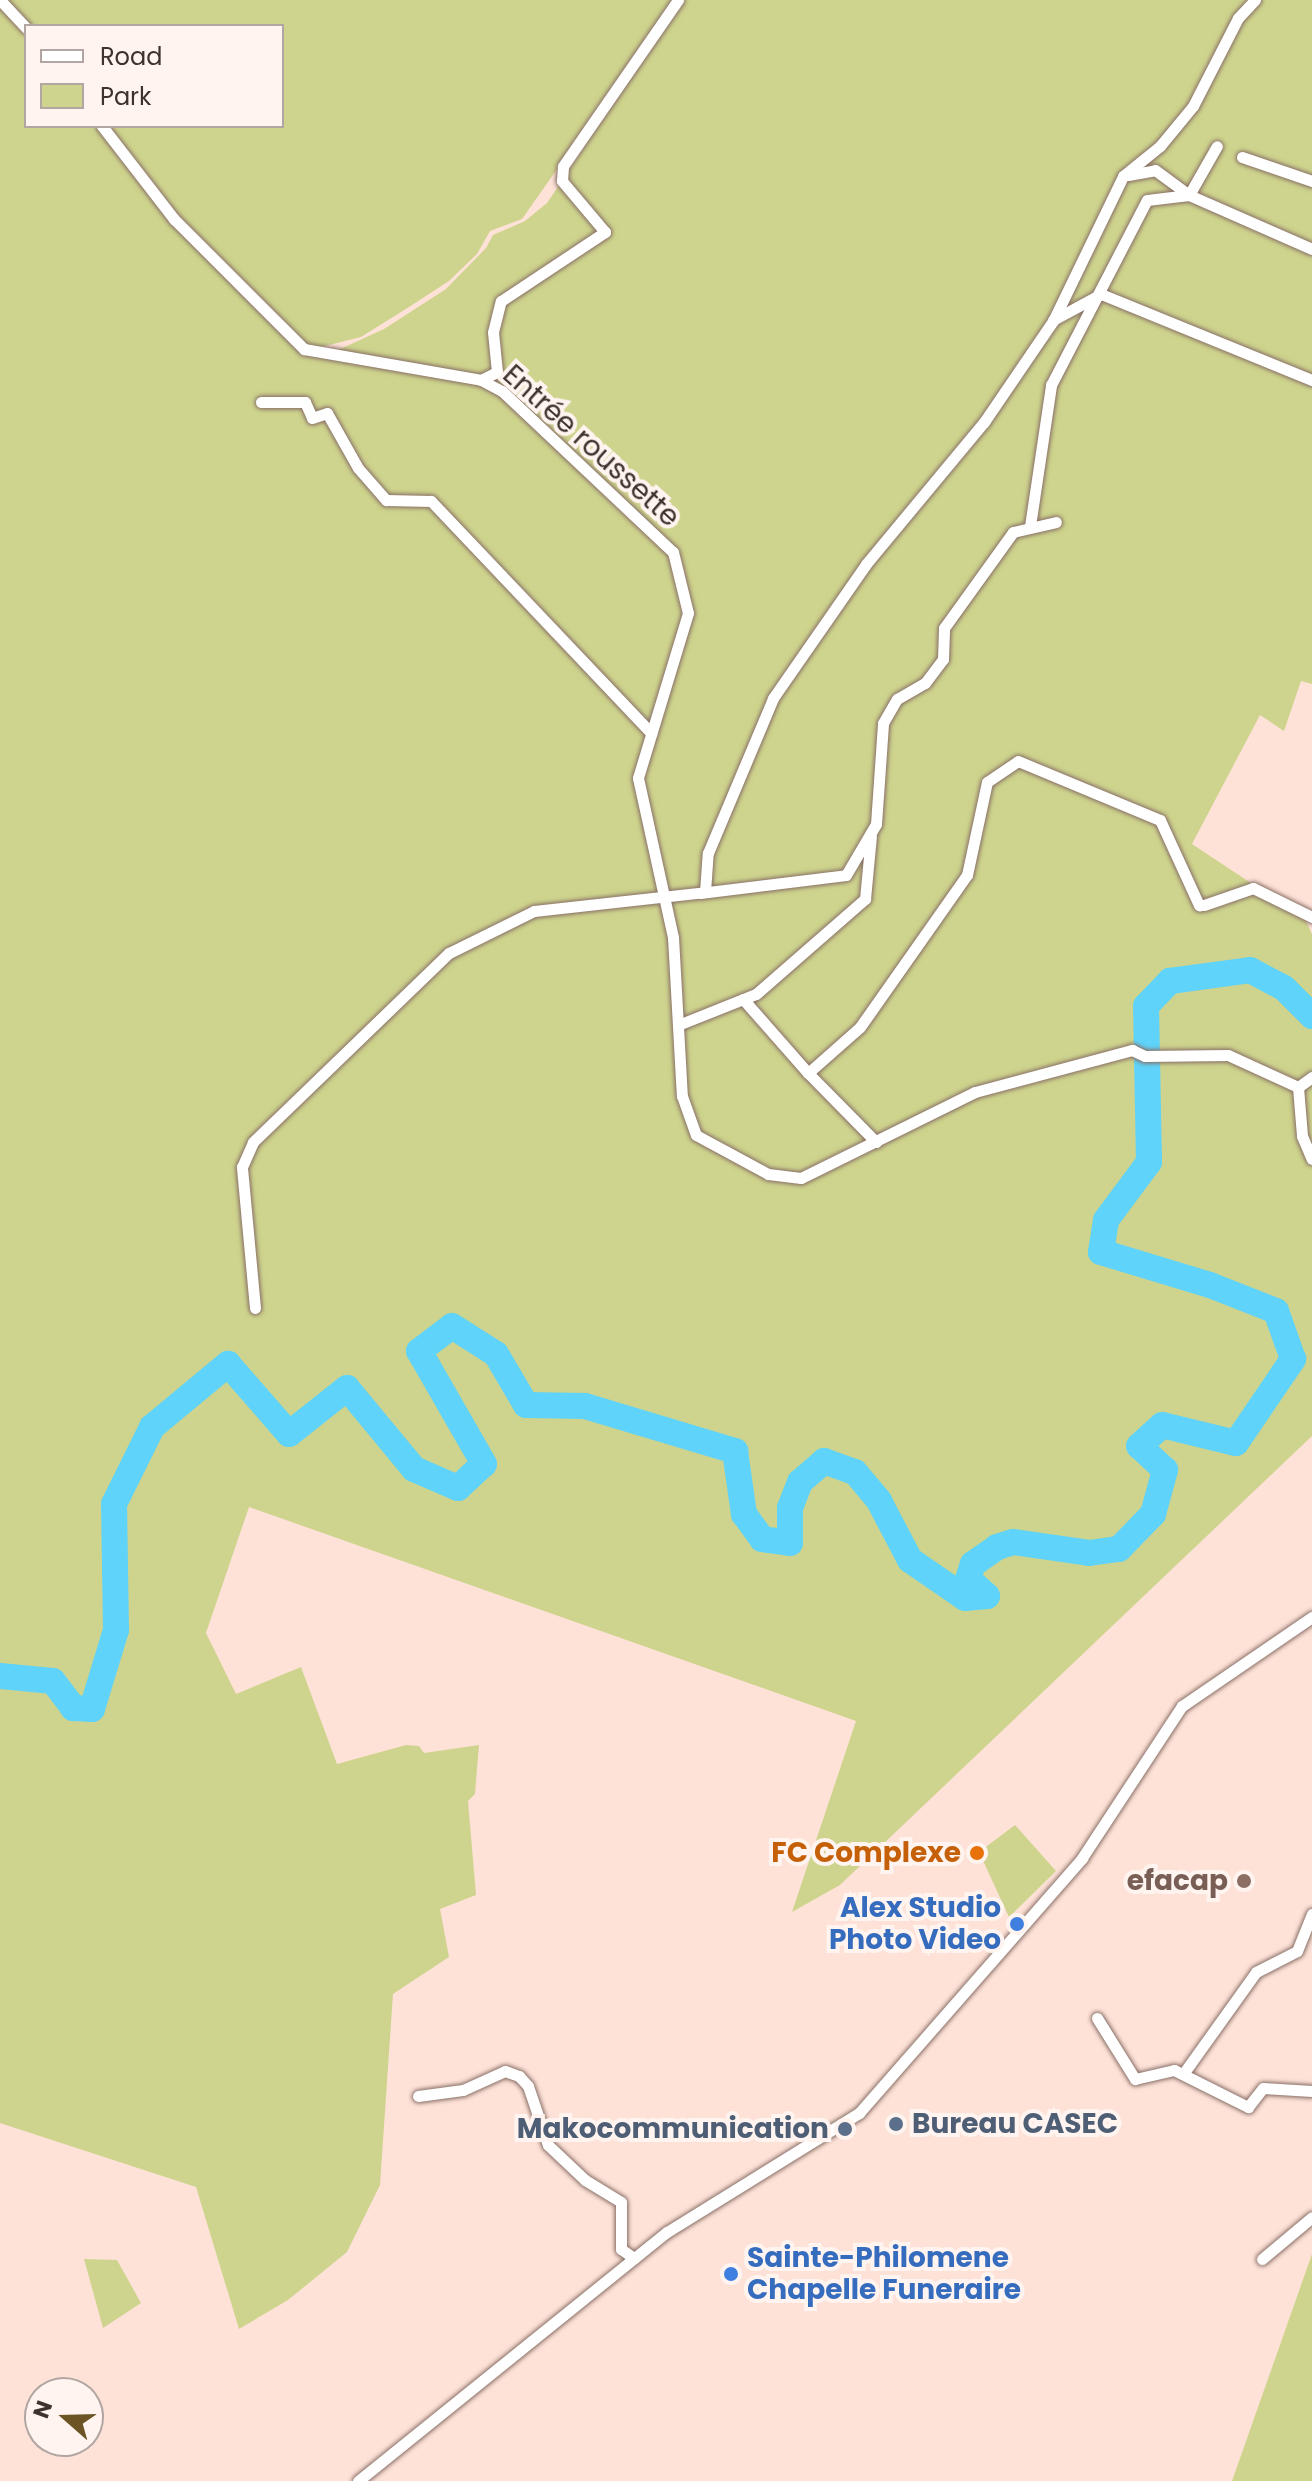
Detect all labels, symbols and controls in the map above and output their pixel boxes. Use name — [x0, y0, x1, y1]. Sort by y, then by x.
legend — [24, 24, 284, 128]
text: Road — [100, 40, 162, 73]
text: Park — [100, 80, 151, 113]
street label: Entrée roussette — [496, 358, 686, 534]
place label: FC Complexe — [771, 1836, 961, 1870]
marker: FC Complexe — [968, 1844, 986, 1862]
place label: efacap — [1127, 1864, 1228, 1898]
marker: efacap — [1235, 1872, 1253, 1890]
place label: Alex Studio Photo Video — [829, 1891, 1001, 1957]
marker: Alex Studio Photo Video — [1008, 1915, 1026, 1933]
place label: Bureau CASEC — [912, 2107, 1118, 2141]
place label: Makocommunication — [517, 2112, 829, 2146]
marker: Bureau CASEC — [887, 2115, 905, 2133]
marker: Makocommunication — [836, 2120, 854, 2138]
place label: Sainte-Philomene Chapelle Funeraire — [747, 2241, 1021, 2307]
marker: Sainte-Philomene Chapelle Funeraire — [722, 2265, 740, 2283]
north arrow — [24, 2377, 104, 2457]
text: N — [25, 2396, 60, 2422]

